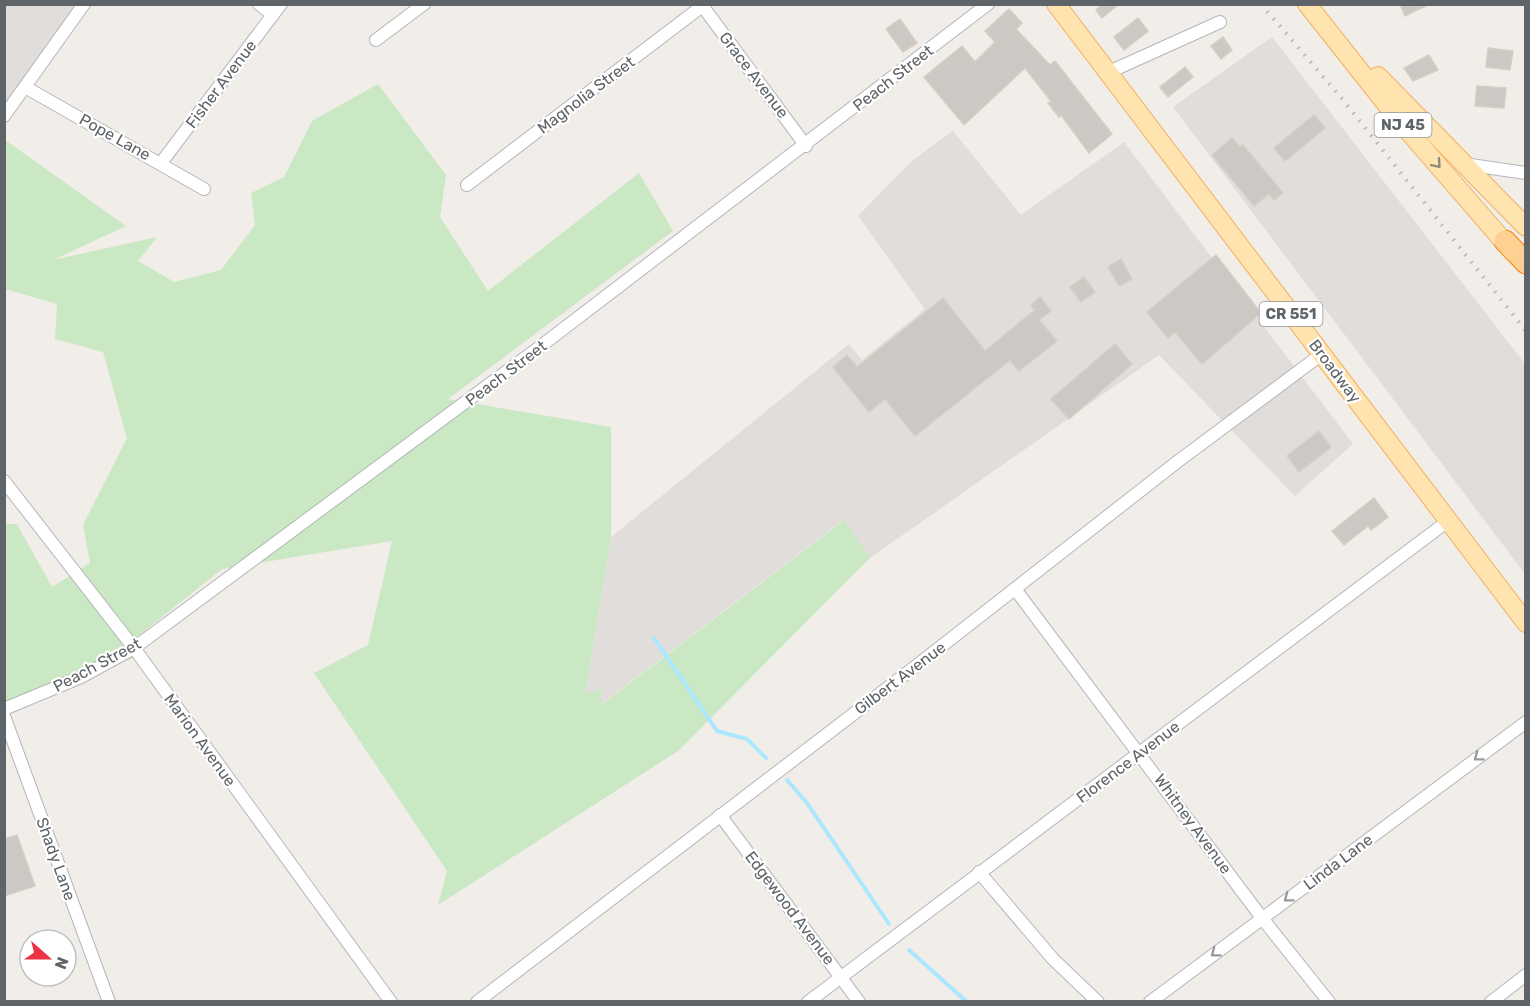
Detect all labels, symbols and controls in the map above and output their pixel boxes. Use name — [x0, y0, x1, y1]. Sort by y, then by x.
street label: Grace Avenue — [715, 28, 793, 122]
street label: Fisher Avenue — [182, 36, 260, 132]
street label: Peach Street — [849, 41, 937, 115]
street label: Magnolia Street — [534, 52, 638, 138]
street label: Pope Lane — [76, 110, 154, 164]
road number: NJ 45 — [1374, 113, 1432, 137]
one-way arrow — [1430, 157, 1441, 168]
road number: CR 551 — [1260, 302, 1322, 326]
street label: Peach Street — [462, 336, 550, 410]
street label: Broadway — [1305, 336, 1365, 406]
street label: Peach Street — [50, 634, 144, 696]
street label: Gilbert Avenue — [851, 638, 949, 718]
street label: Marion Avenue — [160, 690, 240, 790]
street label: Florence Avenue — [1073, 717, 1183, 807]
one-way arrow — [1474, 749, 1485, 760]
street label: Whitney Avenue — [1150, 770, 1236, 878]
street label: Shady Lane — [32, 815, 80, 903]
street label: Linda Lane — [1300, 830, 1376, 894]
street label: Edgewood Avenue — [741, 847, 839, 969]
one-way arrow — [1284, 891, 1295, 902]
north arrow — [18, 928, 78, 988]
one-way arrow — [1211, 946, 1222, 957]
text: N — [51, 954, 72, 972]

